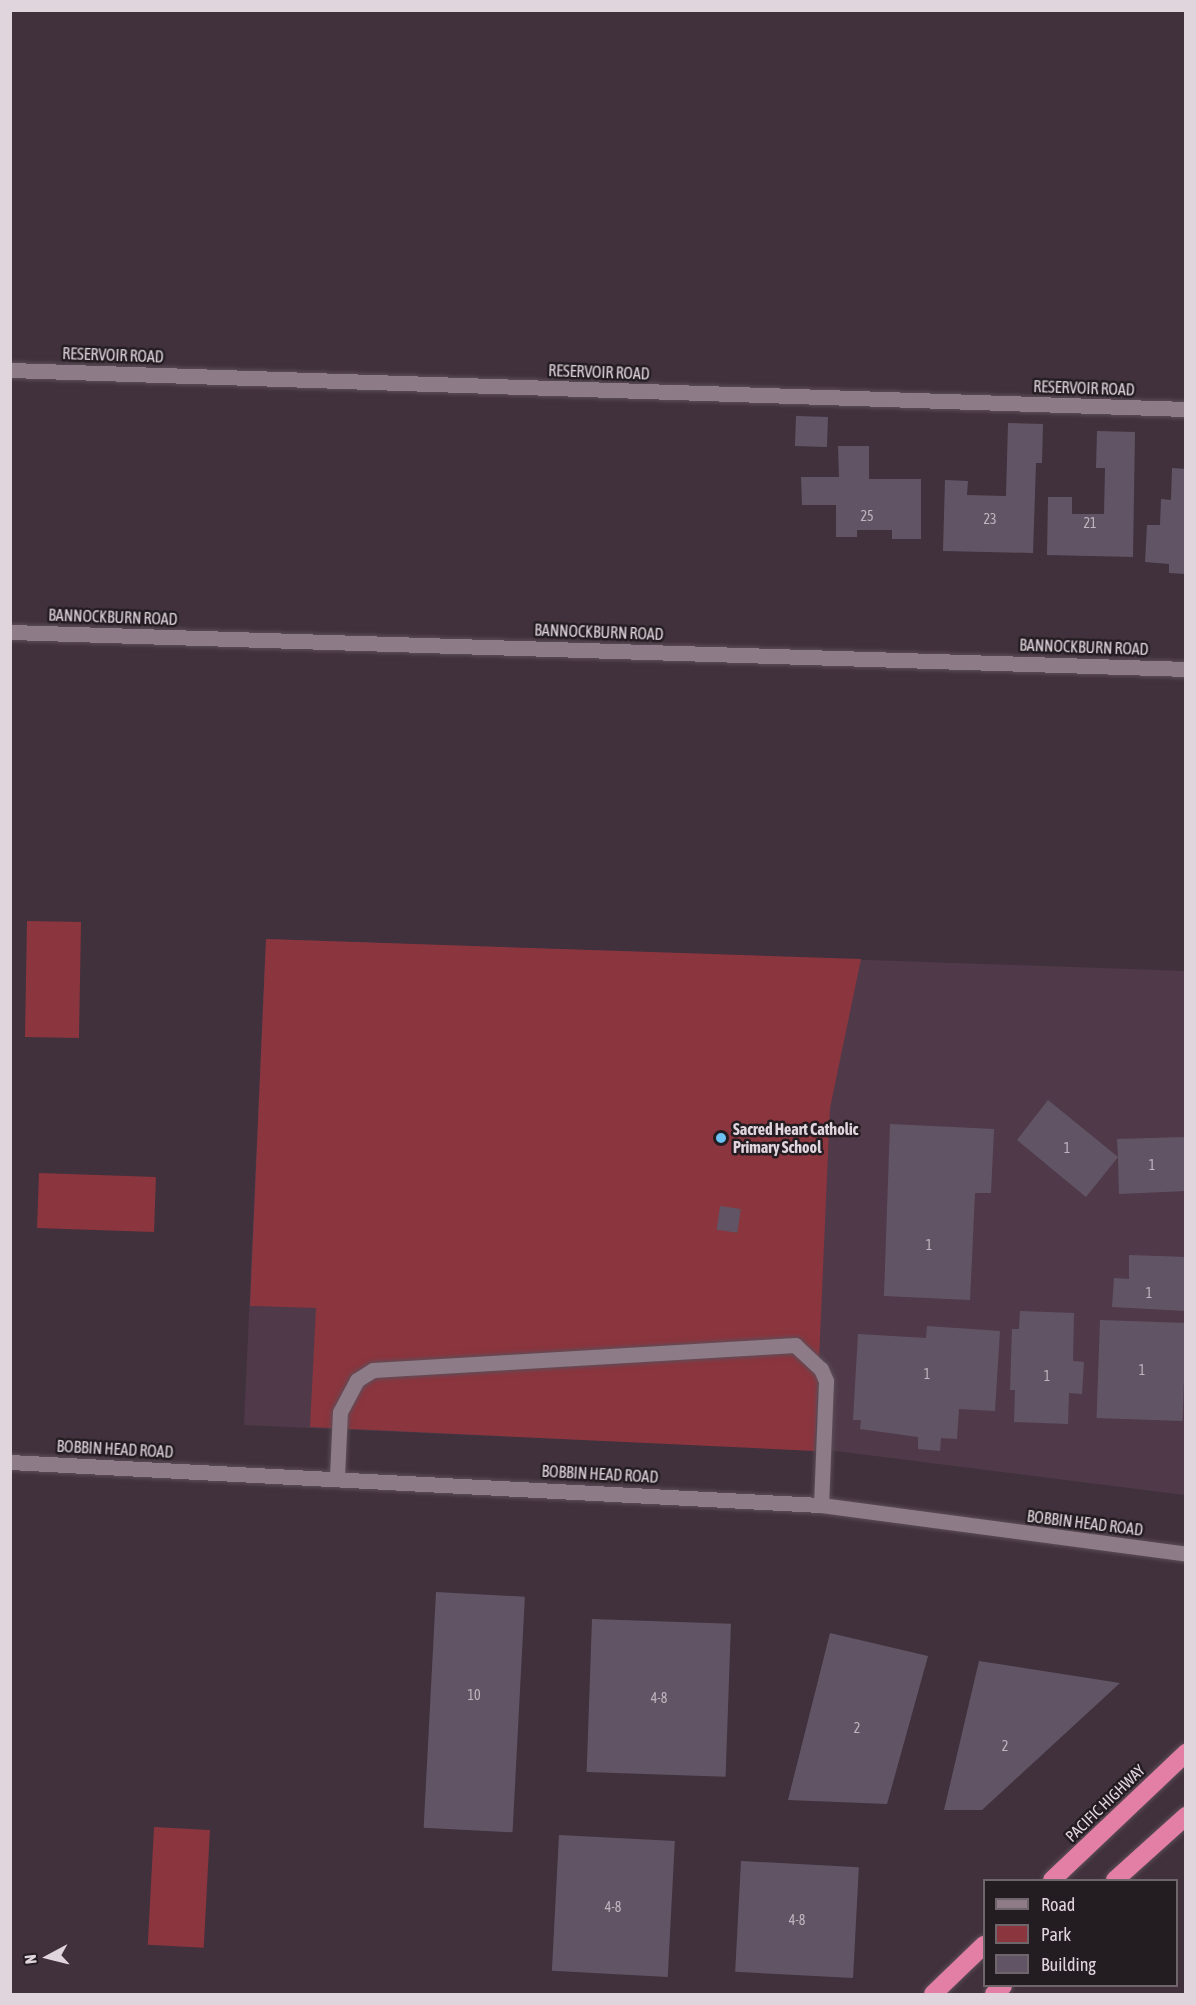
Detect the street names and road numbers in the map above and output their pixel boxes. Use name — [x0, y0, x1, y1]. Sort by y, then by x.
street label: RESERVOIR ROAD — [62, 344, 164, 366]
street label: RESERVOIR ROAD — [548, 361, 650, 383]
street label: RESERVOIR ROAD — [1033, 377, 1135, 399]
street label: BANNOCKBURN ROAD — [48, 605, 178, 629]
street label: BANNOCKBURN ROAD — [534, 620, 664, 644]
street label: BANNOCKBURN ROAD — [1019, 635, 1149, 659]
street label: BOBBIN HEAD ROAD — [56, 1436, 174, 1462]
street label: BOBBIN HEAD ROAD — [541, 1461, 659, 1487]
street label: BOBBIN HEAD ROAD — [1026, 1506, 1144, 1540]
street label: PACIFIC HIGHWAY — [1061, 1760, 1149, 1846]

